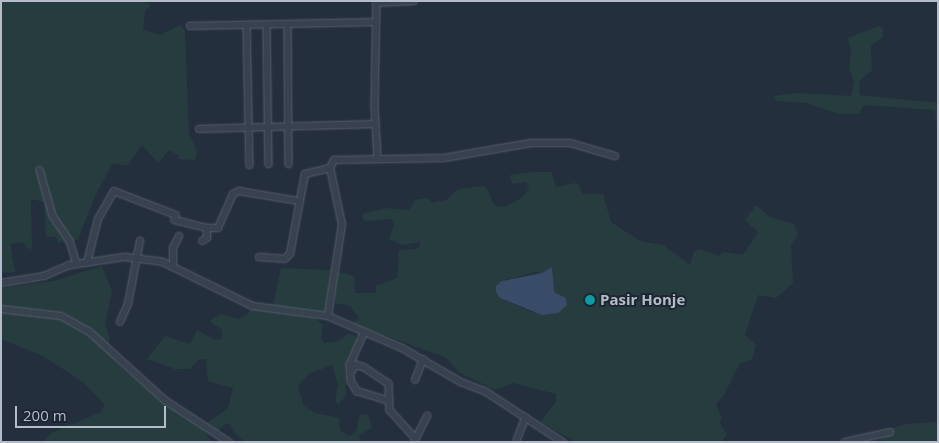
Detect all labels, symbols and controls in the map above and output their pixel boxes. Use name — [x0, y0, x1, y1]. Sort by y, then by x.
place label: Pasir Honje — [600, 291, 685, 309]
marker: Pasir Honje — [584, 294, 596, 306]
scale bar — [18, 396, 169, 428]
text: 200 m — [23, 405, 67, 425]

